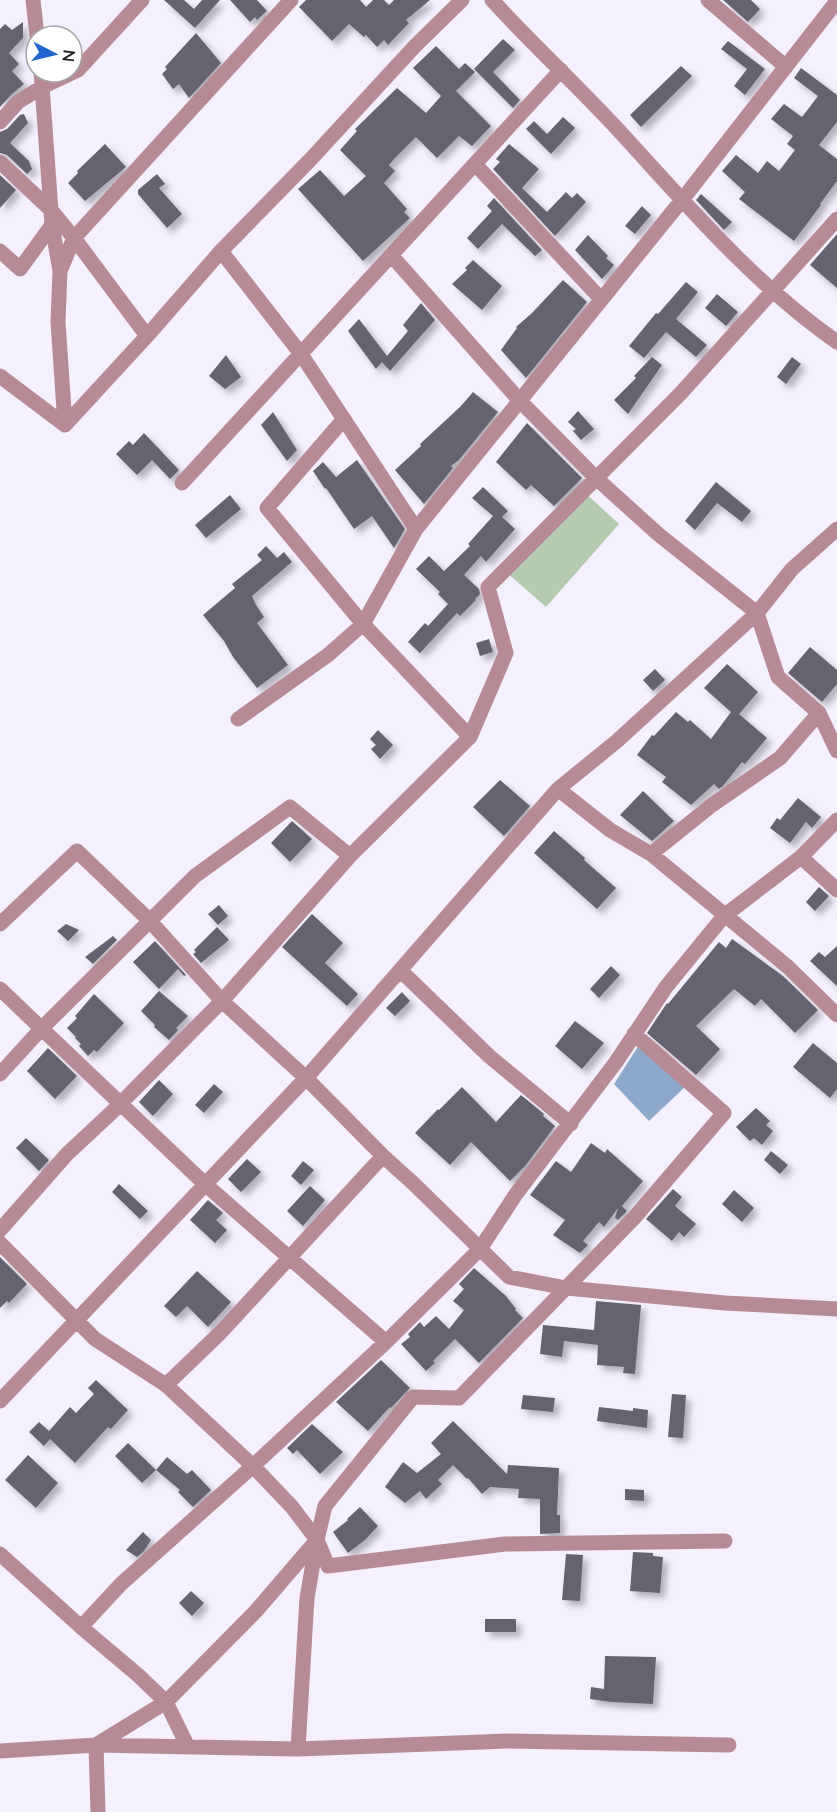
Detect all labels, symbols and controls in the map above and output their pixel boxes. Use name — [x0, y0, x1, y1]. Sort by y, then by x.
north arrow — [24, 24, 84, 84]
text: N — [59, 49, 80, 63]

